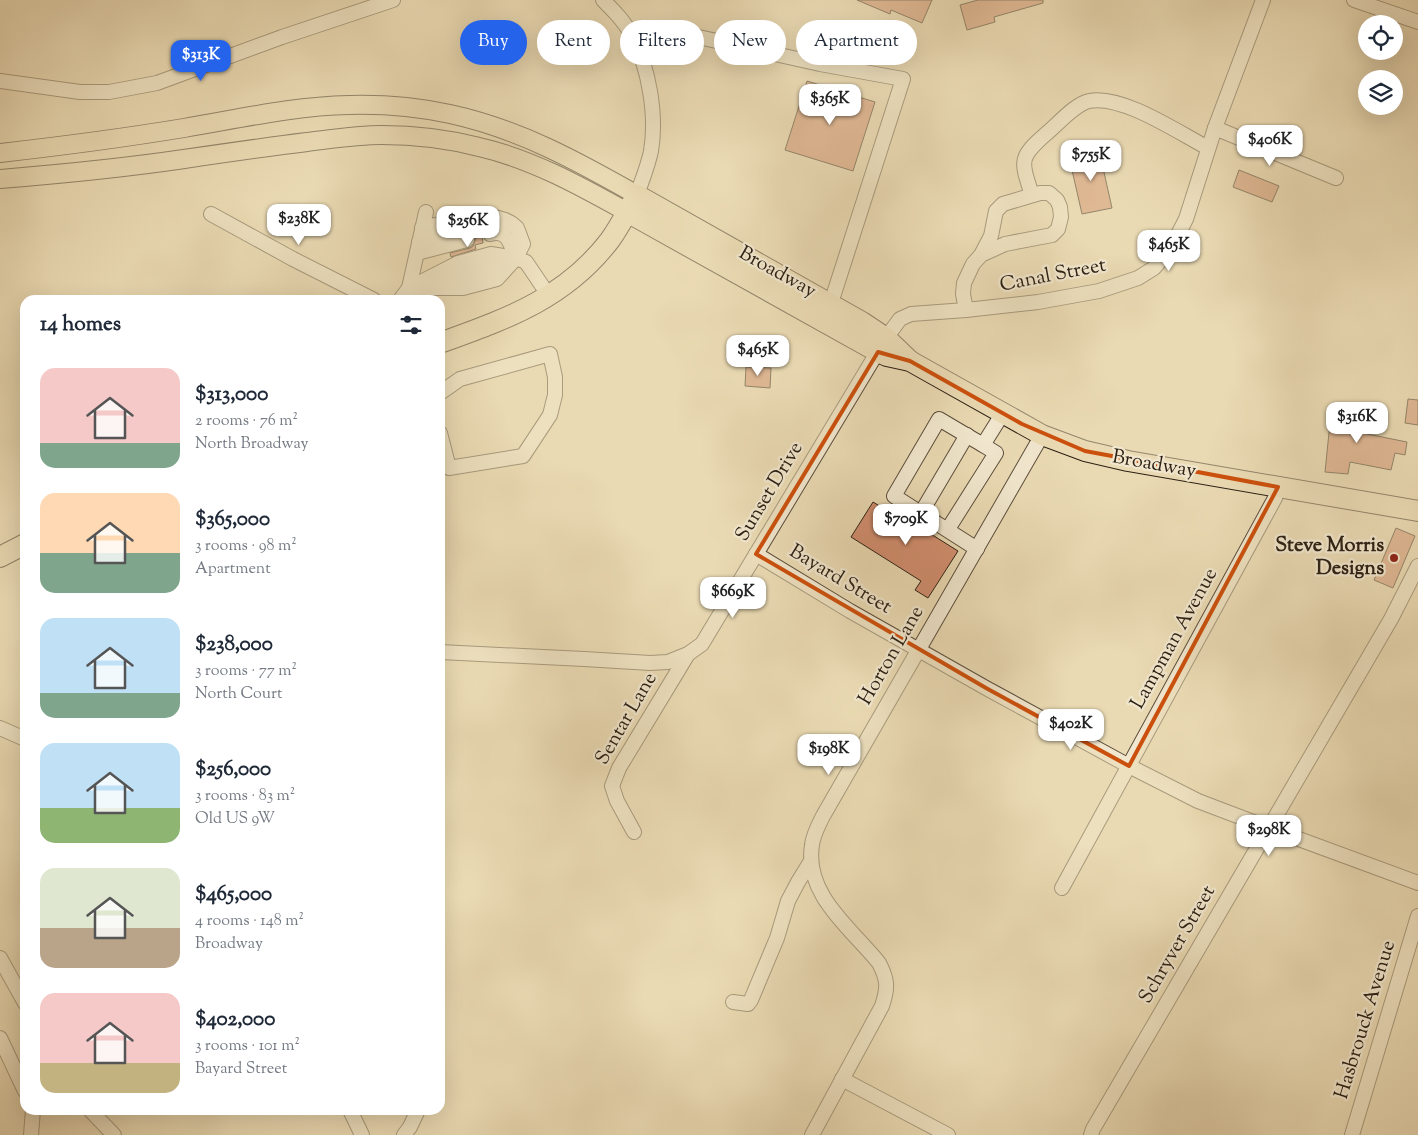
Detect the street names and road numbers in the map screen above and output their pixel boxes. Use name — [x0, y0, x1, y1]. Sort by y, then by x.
street label: Broadway — [733, 240, 821, 306]
street label: Canal Street — [997, 251, 1109, 300]
street label: Sunset Drive — [729, 437, 811, 547]
street label: Broadway — [1110, 443, 1198, 487]
street label: Bayard Street — [783, 538, 897, 622]
street label: Lampman Avenue — [1124, 563, 1226, 715]
street label: Horton Lane — [852, 601, 932, 711]
street label: Sentar Lane — [589, 667, 665, 771]
street label: Schryver Street — [1132, 880, 1224, 1010]
street label: Hasbrouck Avenue — [1328, 937, 1404, 1103]

